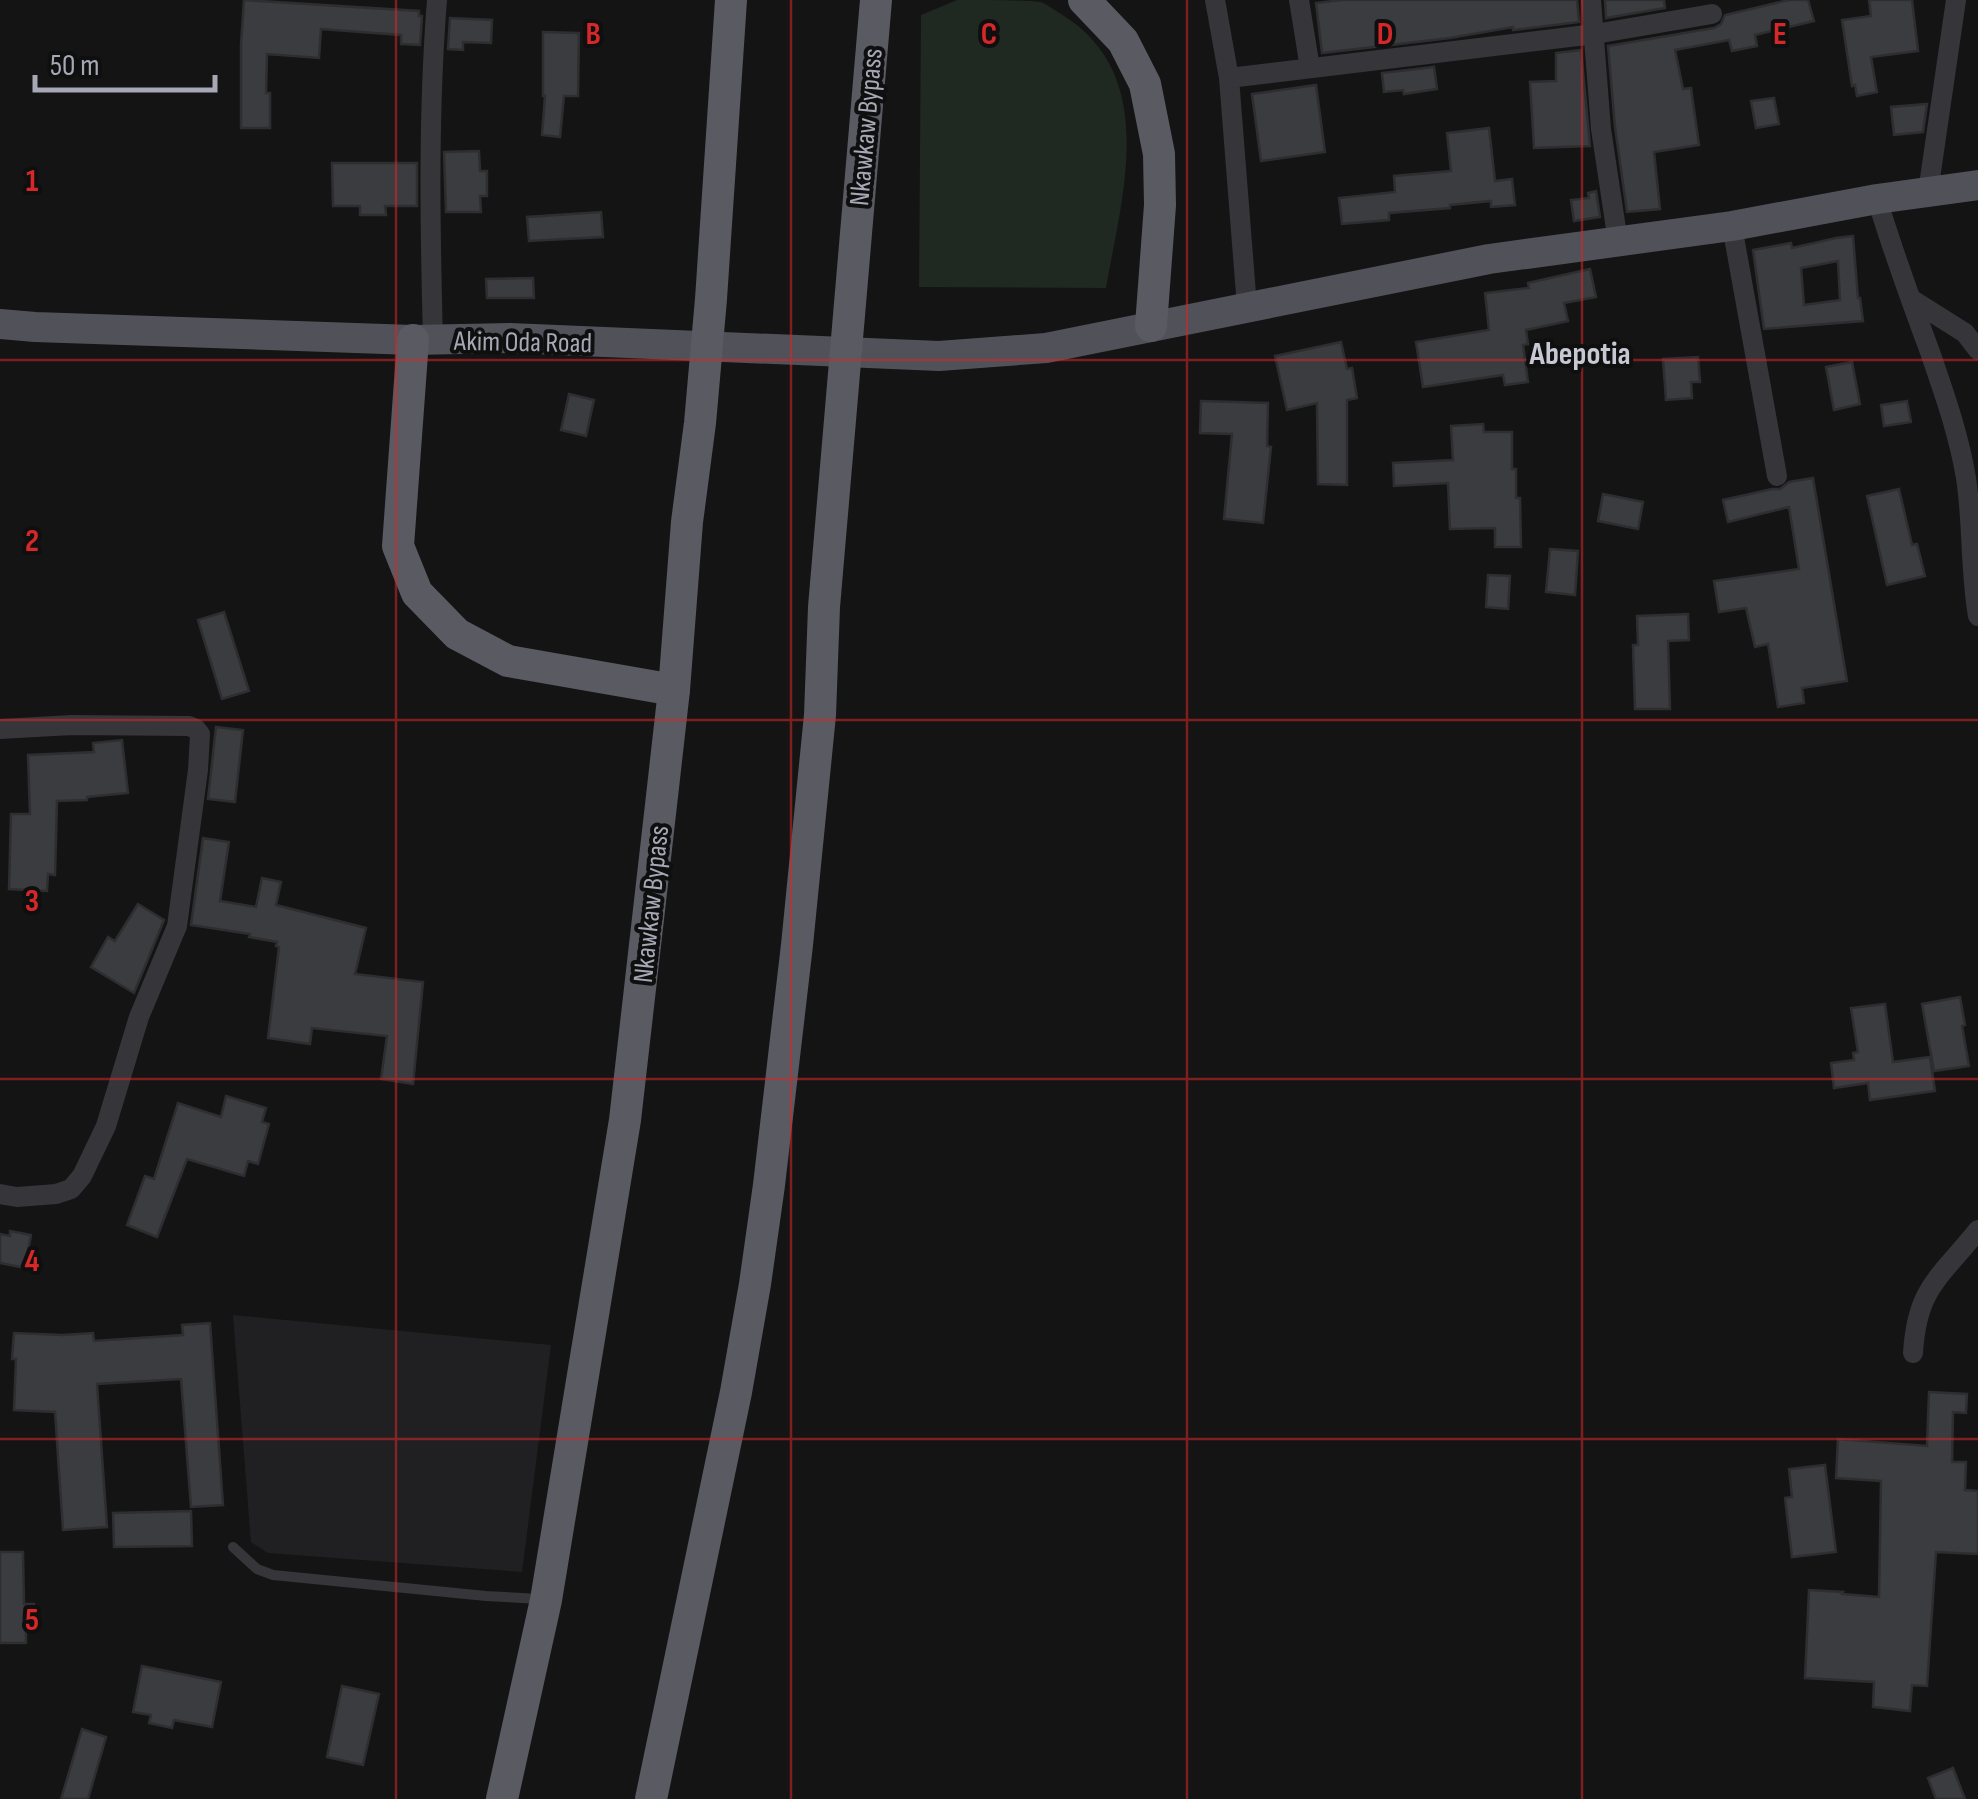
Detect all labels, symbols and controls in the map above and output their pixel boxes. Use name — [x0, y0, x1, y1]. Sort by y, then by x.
text: B — [585, 15, 601, 54]
text: C — [981, 15, 997, 54]
text: D — [1377, 15, 1393, 54]
text: E — [1773, 15, 1787, 54]
scale bar — [35, 30, 215, 92]
street label: Nkawkaw Bypass — [843, 47, 890, 207]
text: 50 m — [50, 48, 99, 84]
text: 1 — [26, 162, 39, 201]
street label: Akim Oda Road — [453, 325, 592, 360]
district label: Abepotia — [1528, 335, 1631, 374]
text: 2 — [25, 522, 39, 561]
street label: Nkawkaw Bypass — [627, 824, 676, 984]
text: 3 — [25, 882, 39, 921]
text: 4 — [25, 1242, 40, 1281]
text: 5 — [25, 1601, 39, 1640]

